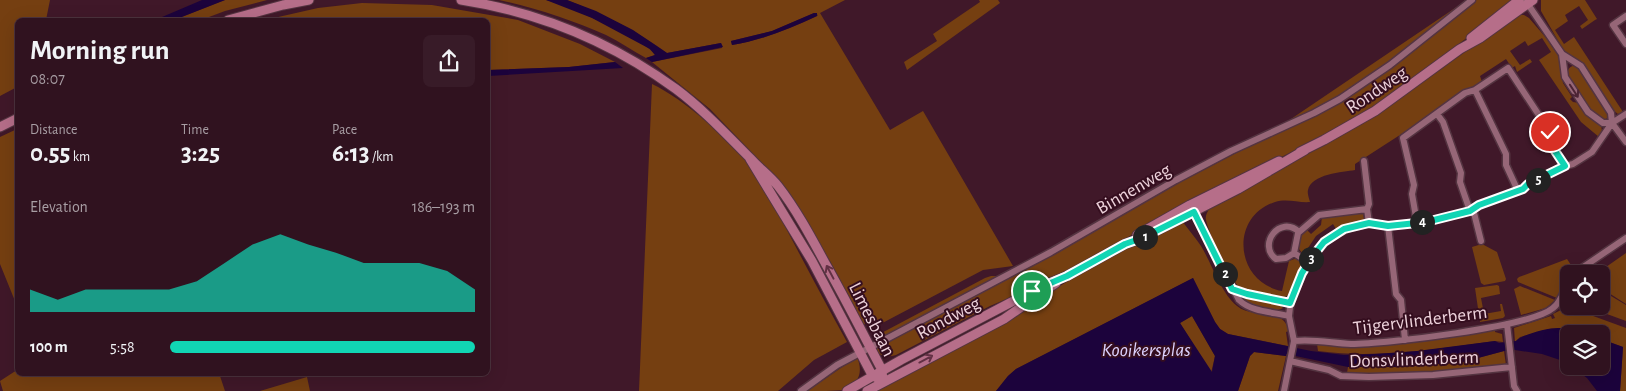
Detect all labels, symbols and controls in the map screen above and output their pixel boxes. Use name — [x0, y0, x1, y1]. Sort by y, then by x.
button: share — [423, 35, 475, 87]
text: Morning run — [30, 37, 170, 65]
street label: Rondweg — [1343, 63, 1411, 117]
text: 08:07 — [30, 71, 65, 87]
one-way arrow — [1569, 84, 1579, 98]
pin — [1529, 111, 1571, 153]
icon: check — [1536, 118, 1564, 146]
text: Distance — [30, 123, 77, 137]
text: Time — [181, 123, 209, 137]
text: Pace — [332, 123, 357, 137]
text: 0.55 — [30, 141, 70, 166]
text: 3:25 — [181, 141, 220, 166]
text: 6:13 — [332, 141, 370, 166]
text: km — [70, 150, 90, 164]
text: /km — [370, 150, 394, 164]
street label: Binnenweg — [1093, 160, 1175, 218]
pin: 5 — [1526, 168, 1550, 192]
text: 5 — [1535, 173, 1542, 187]
text: Elevation — [30, 199, 88, 215]
text: 186–193 m — [412, 199, 475, 215]
pin: 4 — [1410, 210, 1434, 234]
text: 4 — [1419, 215, 1426, 229]
pin: 1 — [1132, 224, 1158, 250]
text: 1 — [1143, 230, 1148, 244]
pin: 3 — [1298, 246, 1324, 272]
text: 3 — [1308, 252, 1315, 266]
pin: 2 — [1212, 262, 1238, 286]
one-way arrow — [825, 264, 835, 279]
map controls — [1560, 265, 1610, 375]
button: locate — [1560, 265, 1610, 315]
text: 2 — [1222, 267, 1229, 281]
pin — [1011, 270, 1053, 312]
icon: arrive — [1018, 277, 1046, 305]
street label: Limesbaan — [845, 280, 898, 360]
street label: Rondweg — [914, 293, 984, 343]
street label: Tijgervlinderberm — [1352, 303, 1488, 338]
button: layers — [1560, 325, 1610, 375]
text: 100 m — [30, 339, 68, 355]
text: 5:58 — [110, 339, 135, 355]
water label: Kooikersplas — [1101, 340, 1191, 360]
street label: Donsvlinderberm — [1349, 348, 1479, 371]
one-way arrow — [918, 354, 933, 363]

